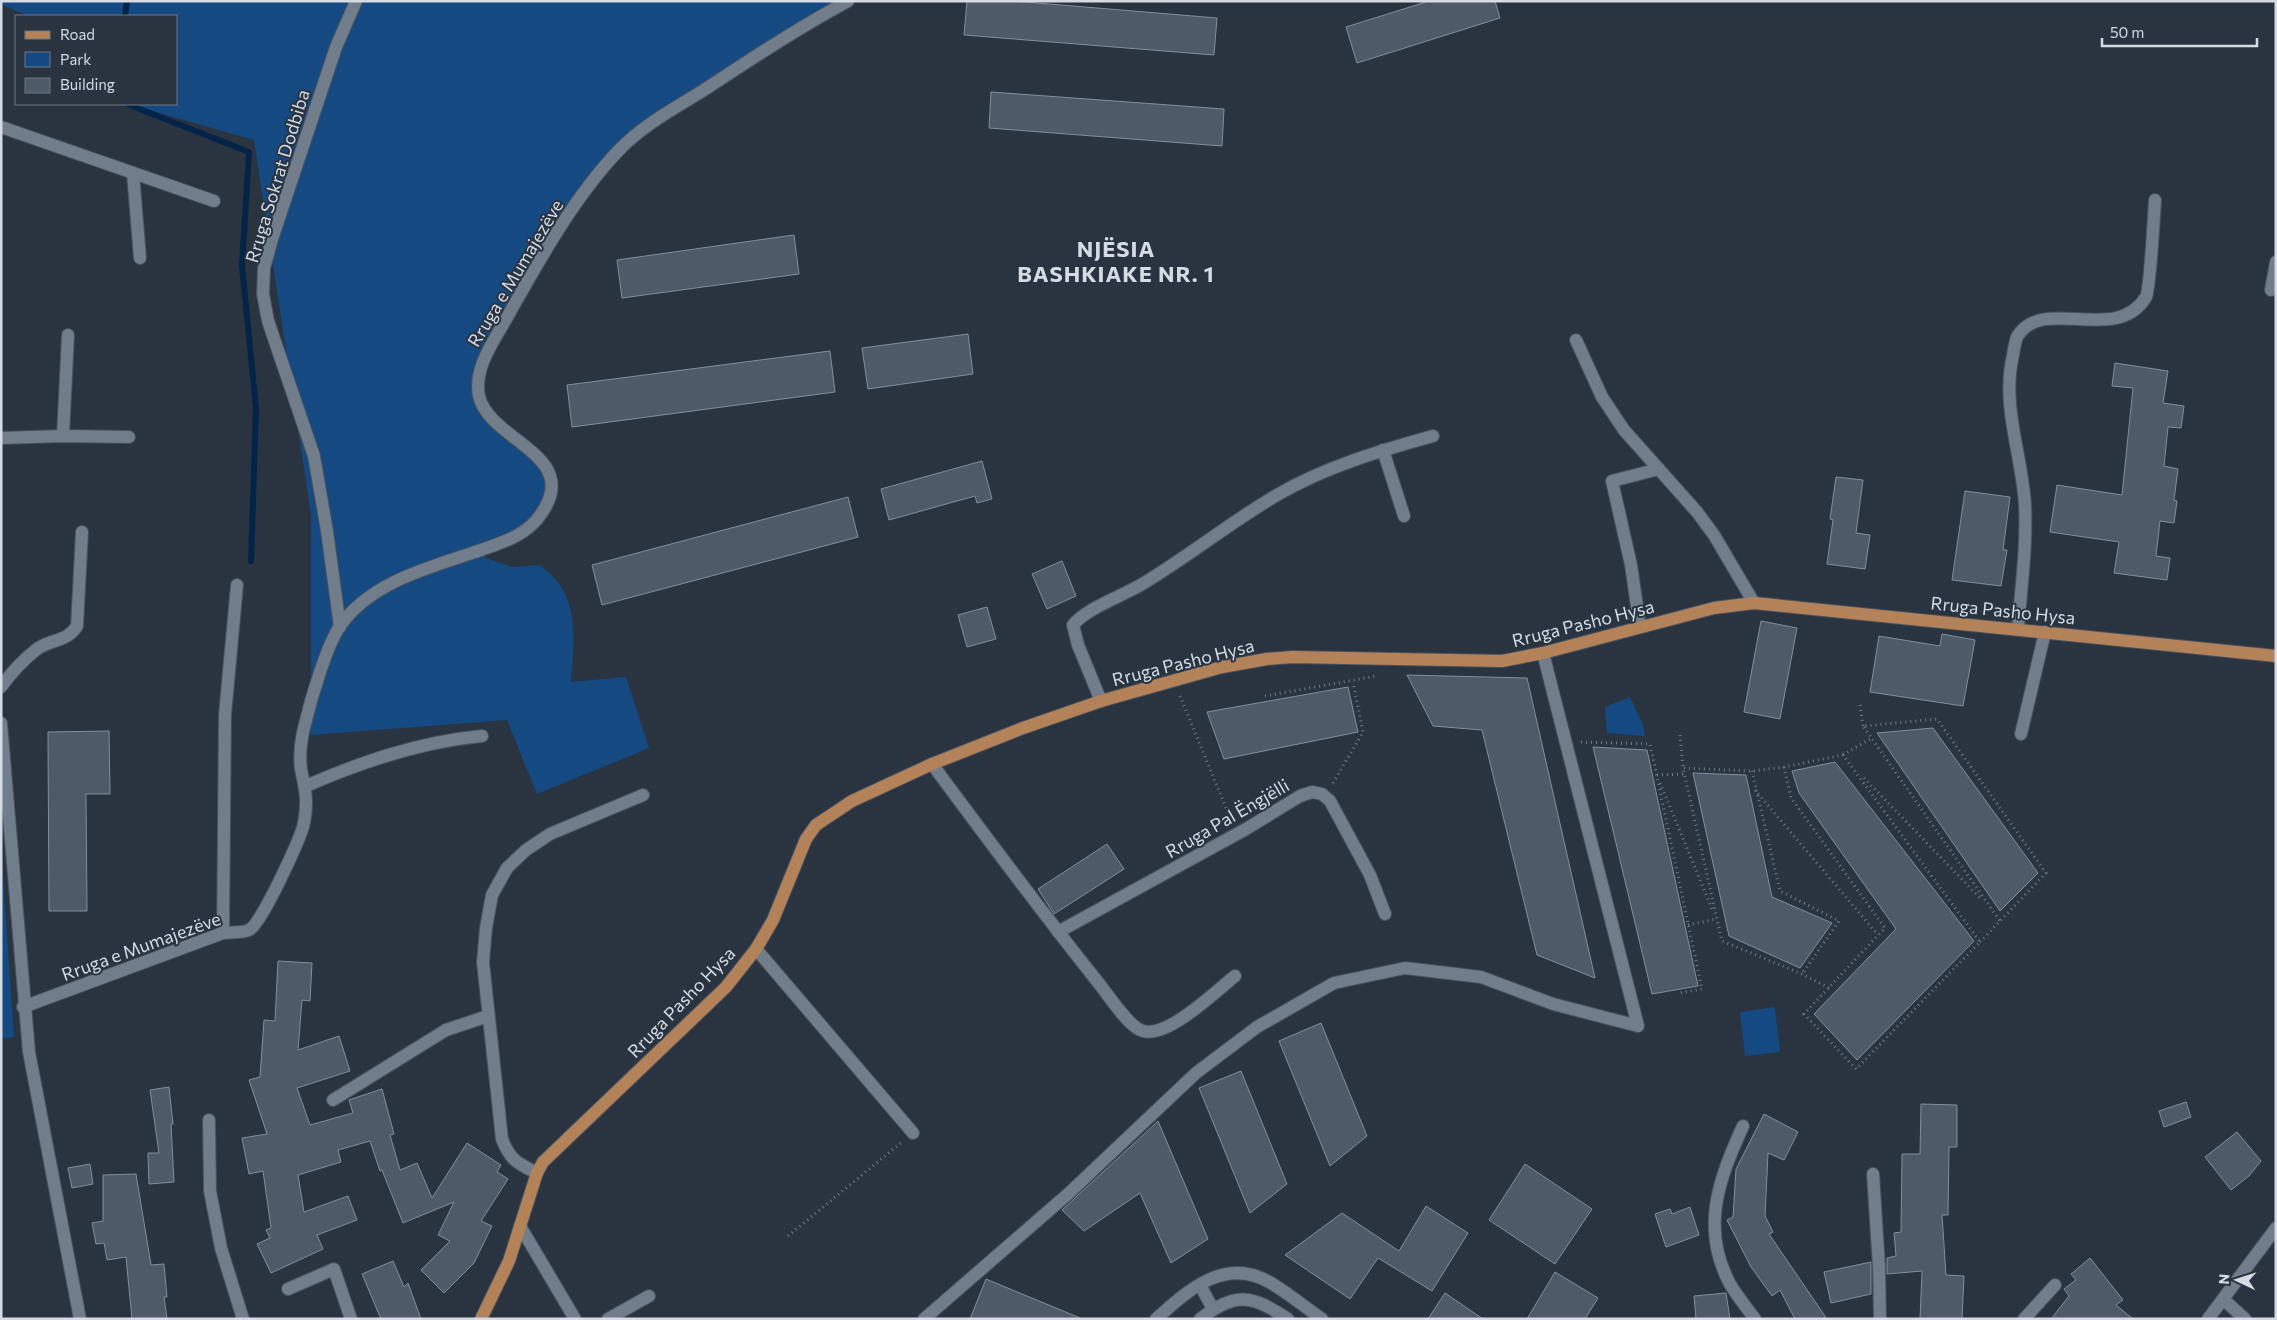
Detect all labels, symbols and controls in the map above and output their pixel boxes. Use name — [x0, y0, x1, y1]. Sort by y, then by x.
legend — [15, 15, 178, 105]
scale bar — [2102, 15, 2257, 47]
text: 50 m — [2110, 23, 2144, 41]
text: Road — [60, 25, 95, 43]
text: Park — [60, 50, 91, 68]
text: Building — [60, 75, 115, 93]
street label: Rruga Sokrat Dodbiba — [240, 87, 314, 265]
street label: Rruga e Mumajezëve — [462, 195, 568, 351]
district label: NJËSIA BASHKIAKE NR. 1 — [1017, 235, 1215, 287]
street label: Rruga Pasho Hysa — [1929, 591, 2077, 629]
street label: Rruga Pasho Hysa — [1510, 595, 1656, 651]
street label: Rruga Pasho Hysa — [1110, 634, 1256, 690]
street label: Rruga Pal Ëngjëlli — [1161, 774, 1293, 862]
street label: Rruga e Mumajezëve — [58, 907, 224, 985]
street label: Rruga Pasho Hysa — [623, 942, 739, 1062]
north arrow — [2212, 1255, 2262, 1305]
text: N — [2215, 1273, 2232, 1285]

